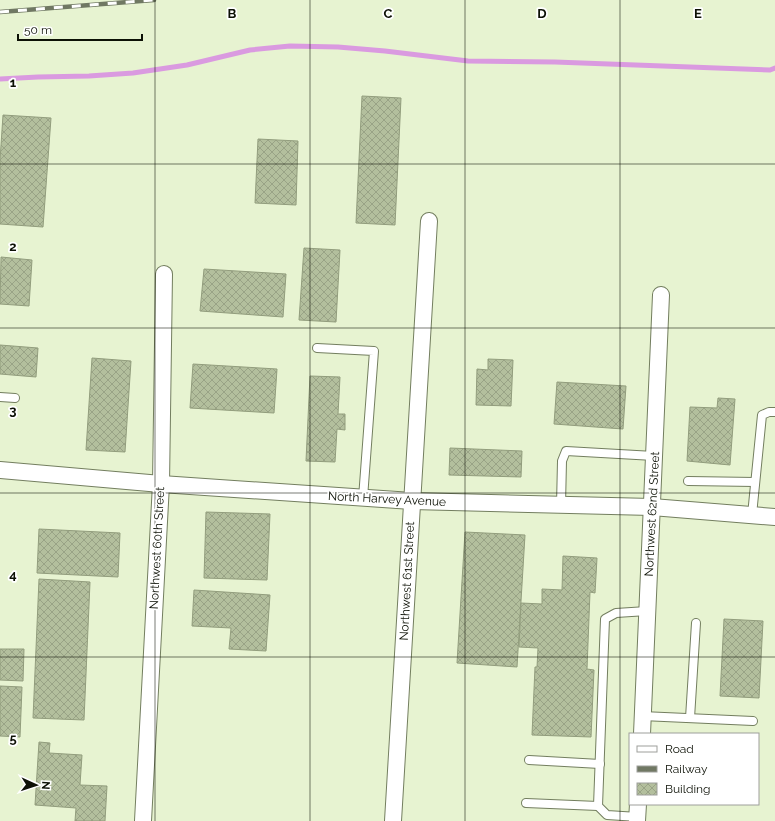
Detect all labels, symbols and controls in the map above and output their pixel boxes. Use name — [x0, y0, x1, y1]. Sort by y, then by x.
text: B — [228, 6, 237, 21]
text: C — [384, 6, 393, 21]
text: D — [537, 6, 547, 21]
text: E — [694, 6, 702, 21]
scale bar — [18, 16, 142, 42]
text: 50 m — [24, 23, 52, 37]
text: 1 — [10, 75, 17, 90]
text: 2 — [9, 239, 17, 254]
text: 3 — [9, 403, 17, 418]
street label: Northwest 62nd Street — [642, 451, 662, 577]
street label: Northwest 60th Street — [147, 486, 167, 610]
street label: North Harvey Avenue — [328, 489, 446, 509]
street label: Northwest 61st Street — [397, 521, 417, 641]
text: 4 — [9, 567, 17, 582]
text: 5 — [9, 731, 17, 746]
legend — [629, 733, 759, 805]
text: Road — [665, 742, 694, 756]
text: Railway — [665, 762, 708, 776]
north arrow — [16, 765, 56, 805]
text: N — [39, 781, 52, 790]
text: Building — [665, 782, 711, 796]

